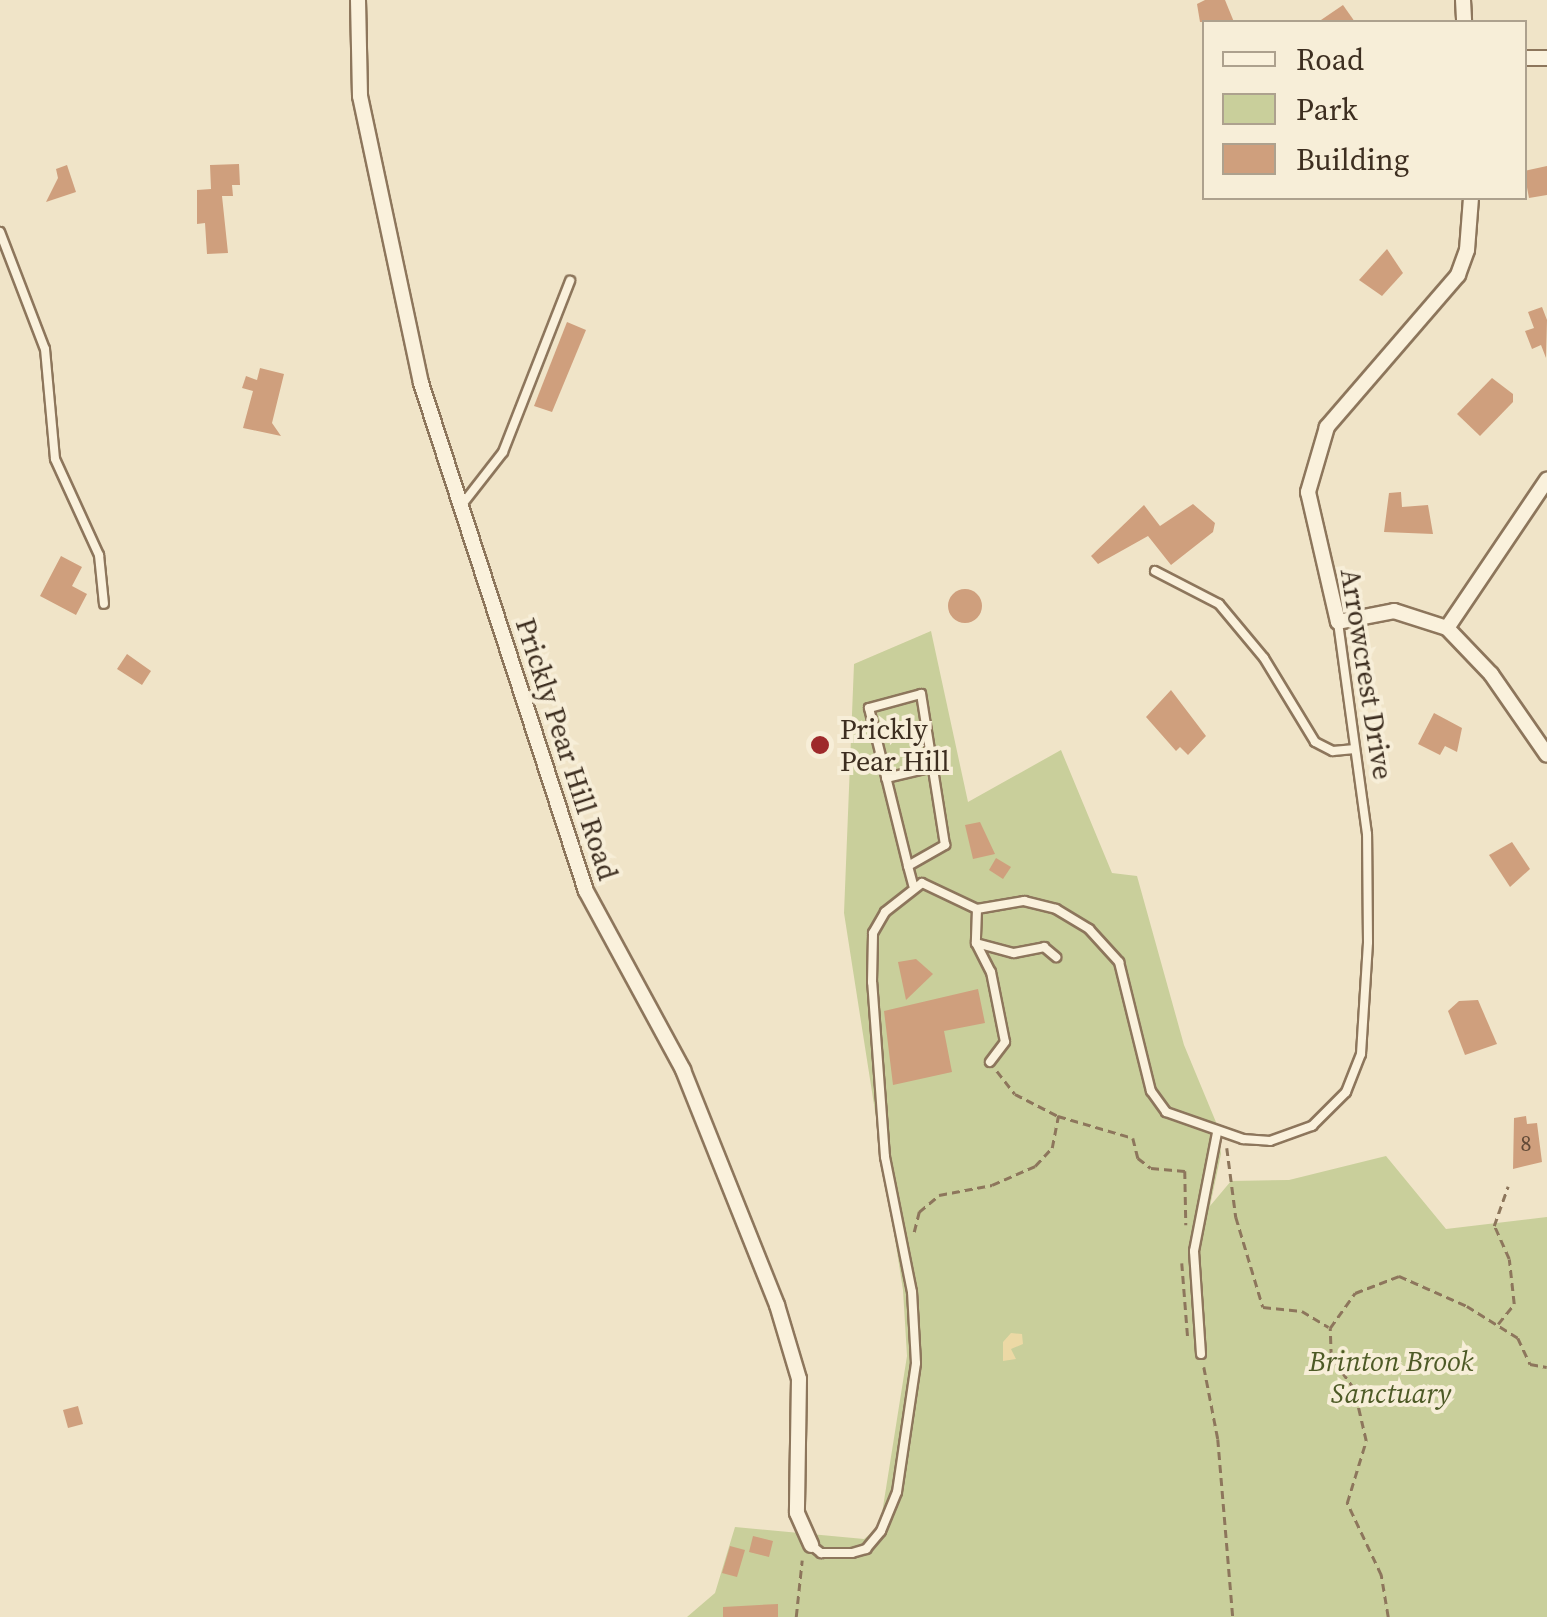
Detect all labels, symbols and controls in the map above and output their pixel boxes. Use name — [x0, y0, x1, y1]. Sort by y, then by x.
legend — [1202, 20, 1527, 200]
text: Road — [1296, 39, 1364, 80]
text: Park — [1296, 89, 1358, 130]
text: Building — [1296, 139, 1409, 180]
street label: Arrowcrest Drive — [1334, 566, 1400, 782]
street label: Prickly Pear Hill Road — [509, 614, 625, 884]
place label: Prickly Pear Hill — [840, 712, 950, 778]
marker: Prickly Pear Hill — [809, 734, 831, 756]
house number: 8 — [1521, 1131, 1531, 1157]
park label: Brinton Brook Sanctuary — [1309, 1344, 1473, 1410]

